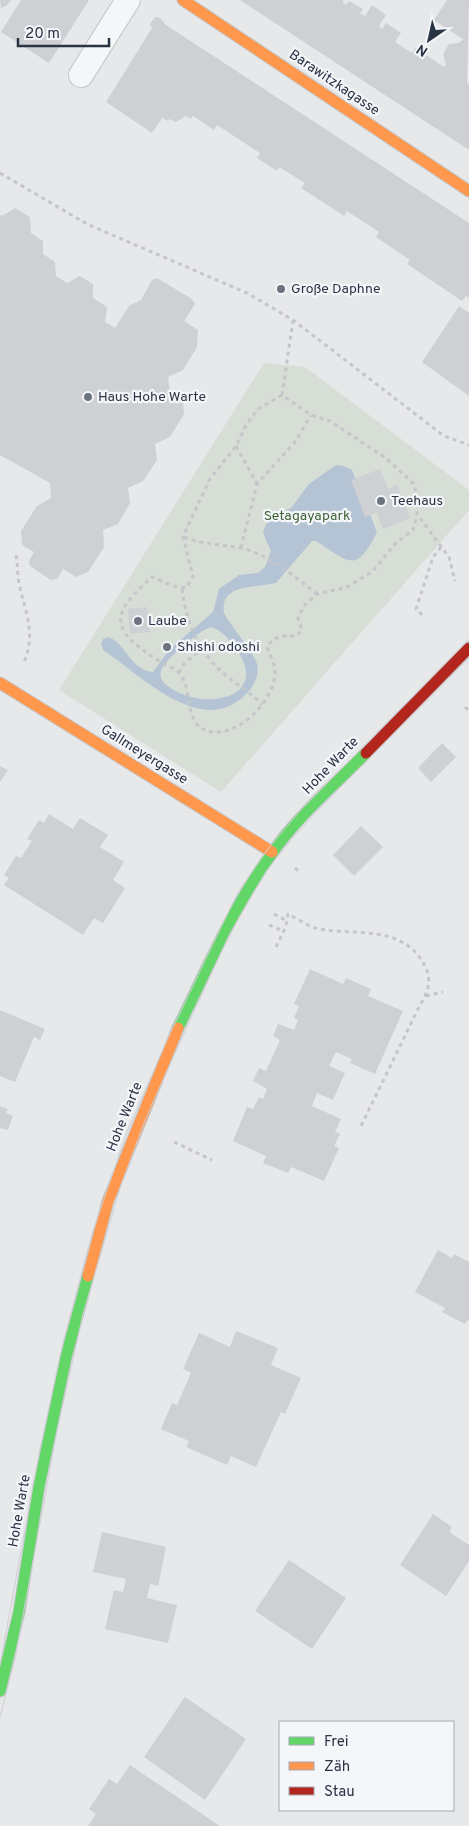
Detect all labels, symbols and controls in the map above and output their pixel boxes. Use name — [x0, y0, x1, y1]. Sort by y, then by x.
scale bar — [18, 15, 109, 47]
north arrow — [404, 15, 454, 65]
text: 20 m — [25, 25, 60, 44]
text: N — [414, 40, 431, 59]
street label: Barawitzkagasse — [285, 46, 383, 120]
place label: Große Daphne — [291, 281, 381, 298]
marker: Große Daphne — [275, 283, 287, 295]
place label: Haus Hohe Warte — [98, 389, 206, 406]
marker: Haus Hohe Warte — [82, 391, 94, 403]
place label: Teehaus — [391, 493, 443, 510]
marker: Teehaus — [375, 495, 387, 507]
park label: Setagayapark — [264, 508, 350, 525]
place label: Laube — [148, 613, 187, 630]
marker: Laube — [132, 615, 144, 627]
place label: Shishi odoshi — [177, 639, 260, 656]
marker: Shishi odoshi — [161, 641, 173, 653]
street label: Gallmeyergasse — [97, 721, 191, 789]
street label: Hohe Warte — [299, 734, 363, 798]
street label: Hohe Warte — [103, 1080, 147, 1154]
street label: Hohe Warte — [5, 1473, 35, 1549]
legend — [279, 1721, 454, 1811]
text: Frei — [324, 1733, 349, 1752]
text: Zäh — [324, 1758, 350, 1777]
text: Stau — [324, 1783, 355, 1802]

